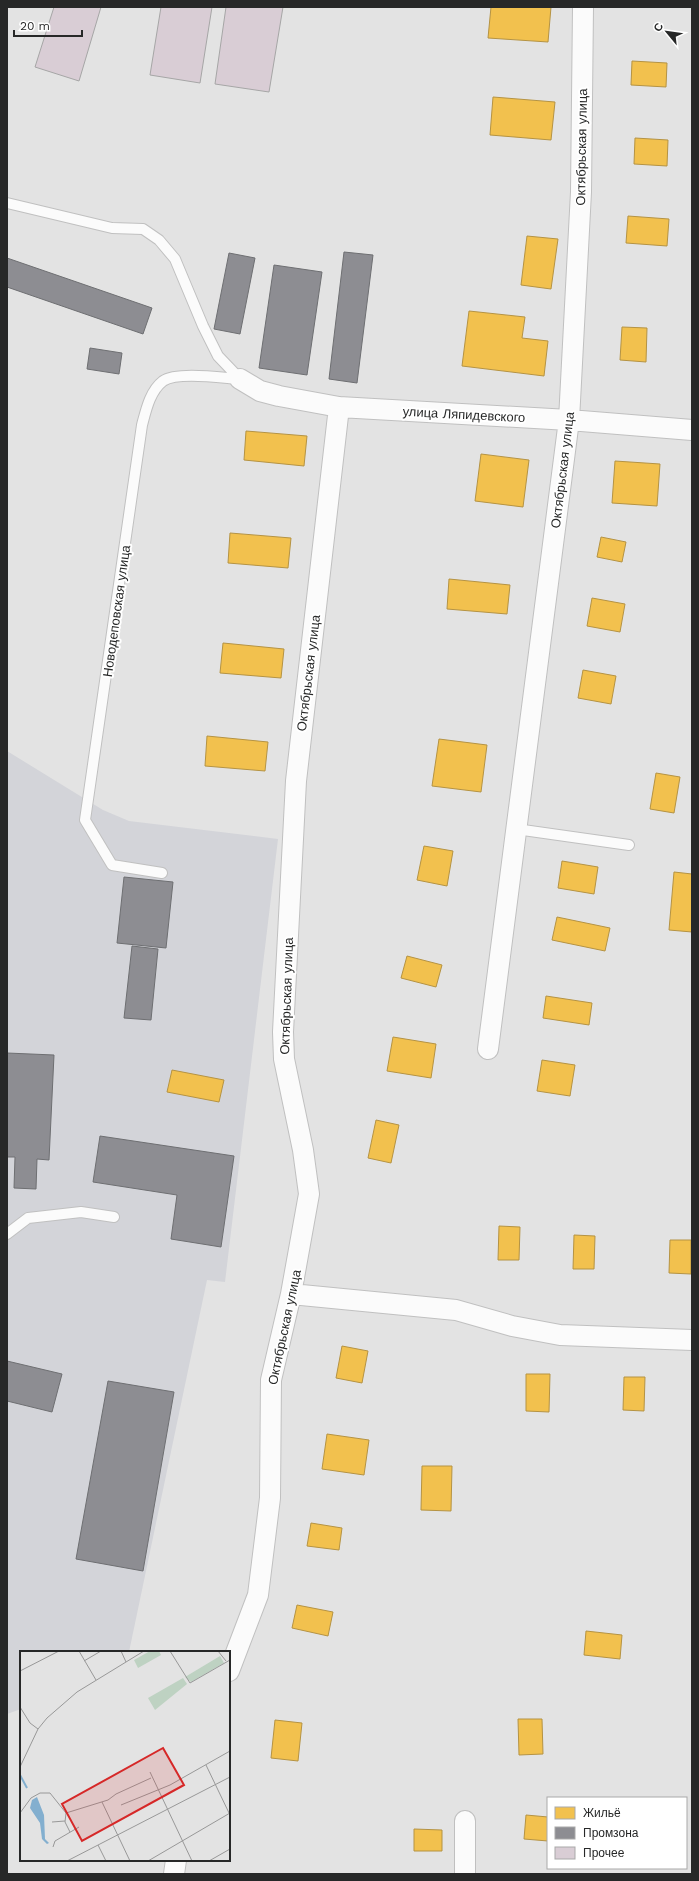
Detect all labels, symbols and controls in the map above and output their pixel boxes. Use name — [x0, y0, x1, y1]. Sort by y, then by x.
scale bar — [14, 12, 82, 38]
north arrow — [647, 12, 687, 52]
text: 20 m — [20, 19, 50, 33]
text: С — [651, 21, 666, 34]
street label: Октябрьская улица — [573, 87, 590, 206]
street label: улица Ляпидевского — [402, 404, 526, 425]
street label: Октябрьская улица — [548, 410, 577, 529]
street label: Новодеповская улица — [100, 543, 133, 678]
street label: Октябрьская улица — [294, 613, 323, 732]
street label: Октябрьская улица — [277, 936, 296, 1055]
street label: Октябрьская улица — [265, 1267, 304, 1386]
inset map — [20, 1651, 230, 1861]
legend — [547, 1797, 687, 1869]
text: Жильё — [583, 1806, 621, 1820]
text: Промзона — [583, 1826, 639, 1840]
text: Прочее — [583, 1846, 625, 1860]

